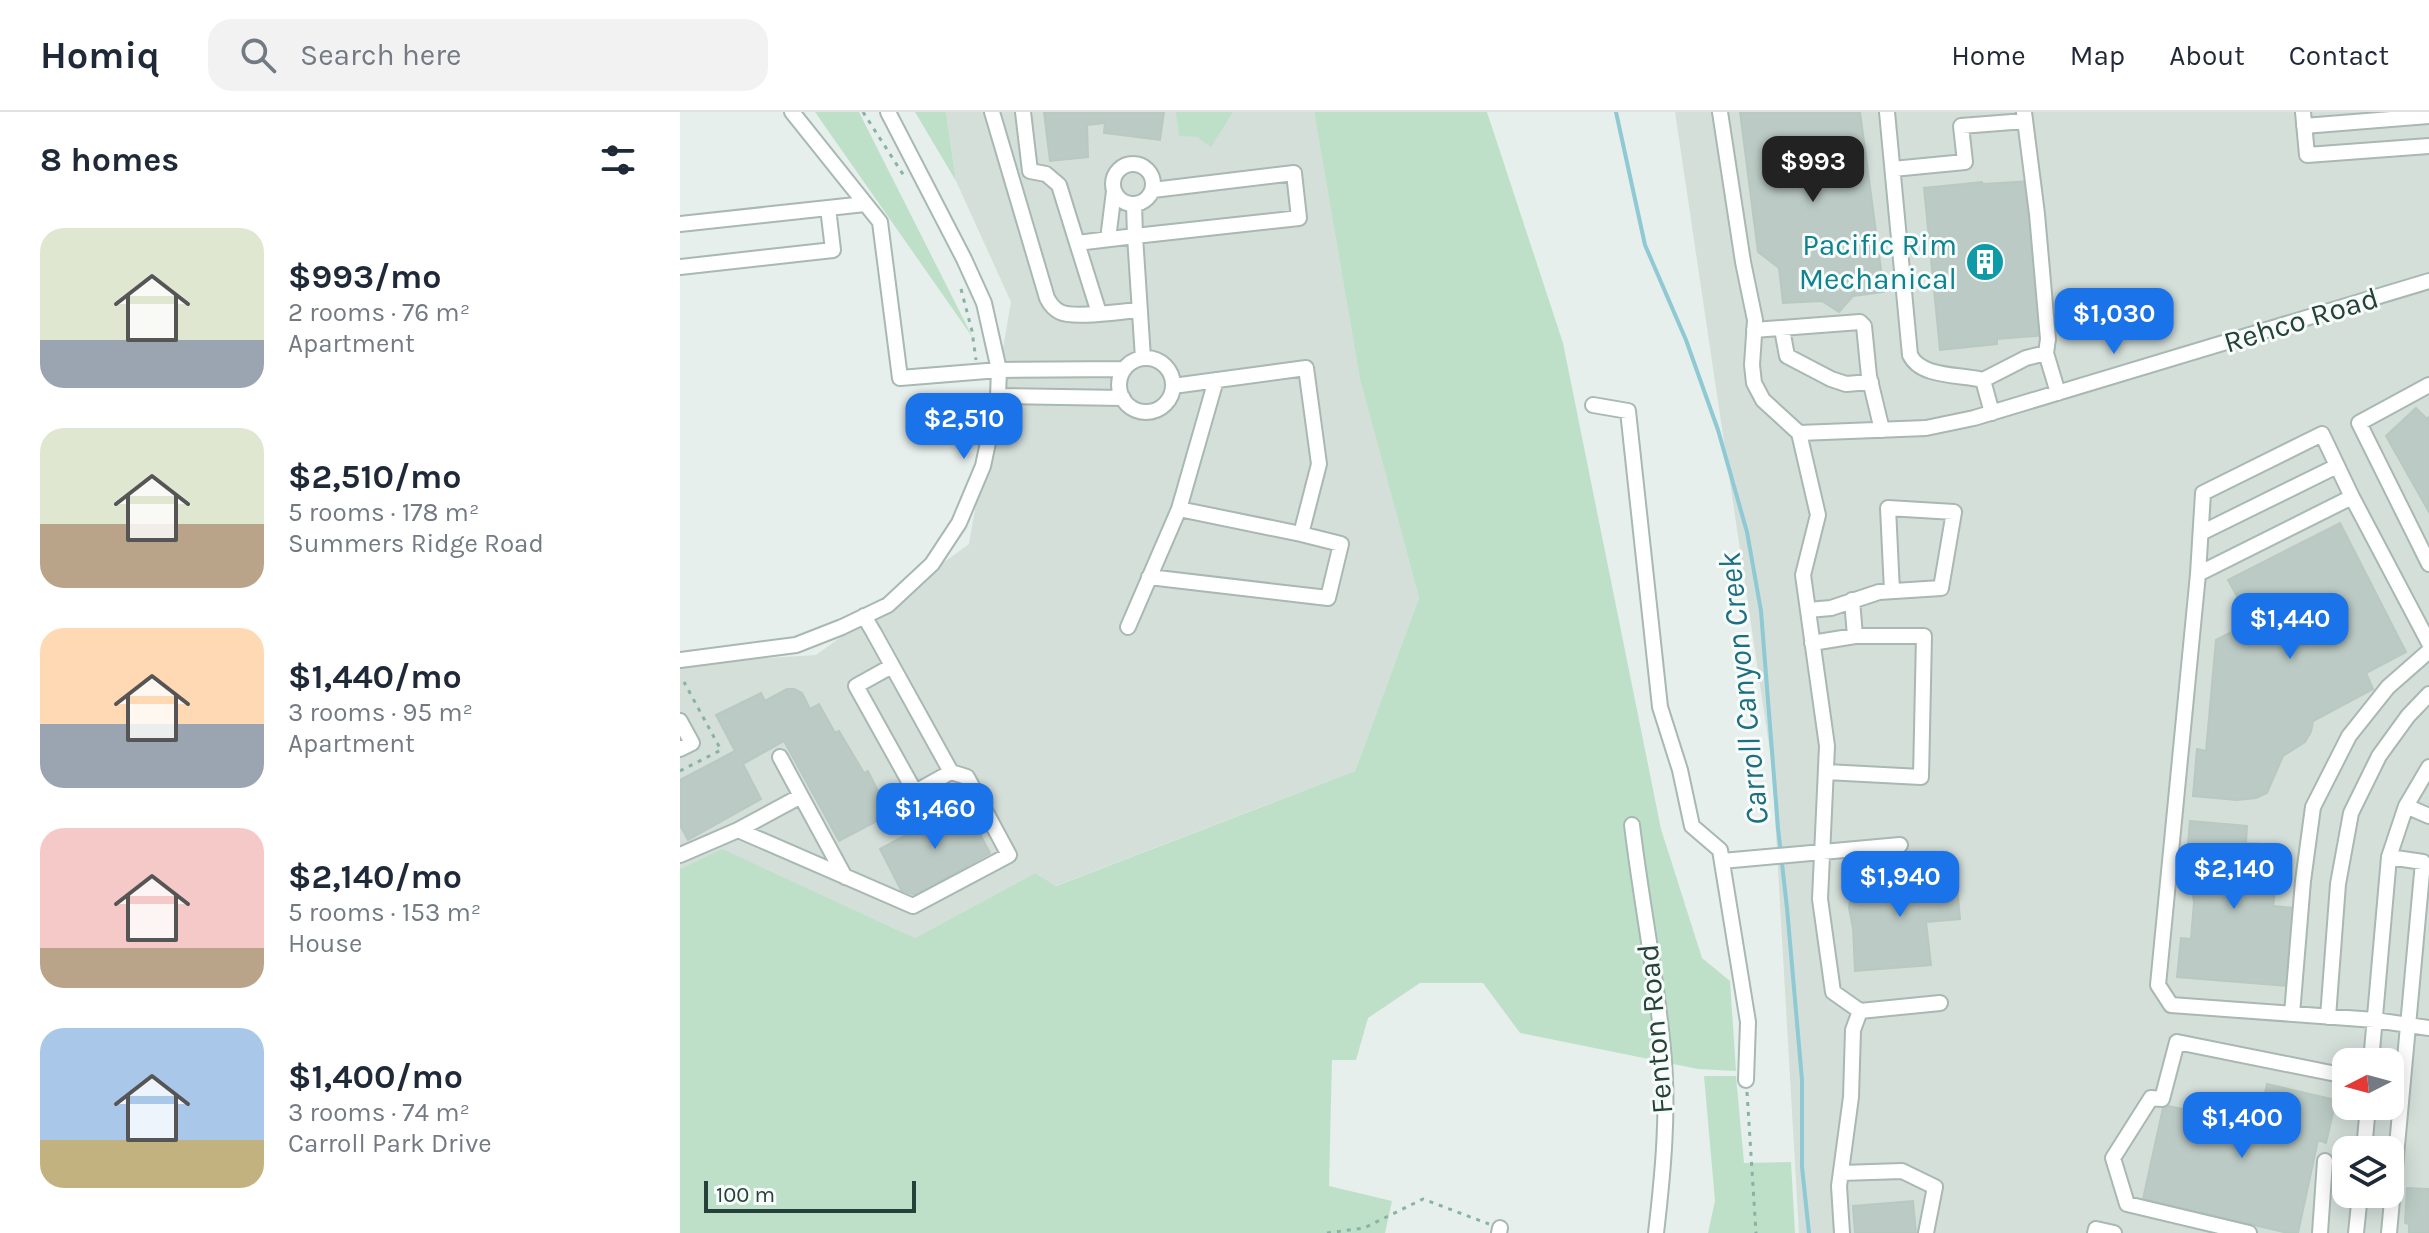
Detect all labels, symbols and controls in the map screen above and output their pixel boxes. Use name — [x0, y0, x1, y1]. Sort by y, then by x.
search box — [208, 19, 768, 91]
text: Homiq — [40, 33, 160, 78]
icon: search — [236, 33, 280, 77]
text: Search here — [300, 37, 461, 73]
text: Home — [1951, 39, 2026, 72]
text: Map — [2070, 39, 2125, 72]
text: About — [2169, 39, 2245, 72]
text: Contact — [2289, 39, 2389, 72]
pin: $993 — [1766, 136, 1860, 204]
icon: filters — [596, 138, 640, 182]
text: 8 homes — [40, 140, 179, 180]
text: $993 — [1780, 146, 1846, 177]
place label: Pacific Rim Mechanical — [1799, 227, 1957, 297]
building icon: Pacific Rim Mechanical — [1964, 241, 2006, 283]
text: $993/mo — [288, 257, 442, 297]
icon: home — [104, 260, 200, 356]
street label: Rehco Road — [2219, 279, 2383, 361]
pin: $1,030 — [2049, 288, 2179, 356]
text: 2 rooms · 76 m² — [288, 297, 470, 328]
text: $1,030 — [2073, 298, 2155, 329]
text: Apartment — [288, 328, 415, 359]
pin: $2,510 — [899, 393, 1029, 461]
text: $2,510 — [923, 403, 1005, 434]
text: $2,510/mo — [288, 457, 462, 497]
icon: home — [104, 460, 200, 556]
text: 5 rooms · 178 m² — [288, 497, 479, 528]
text: Summers Ridge Road — [288, 528, 544, 559]
water label: Carroll Canyon Creek — [1711, 550, 1776, 827]
pin: $1,440 — [2225, 593, 2355, 661]
text: $1,440 — [2249, 603, 2331, 634]
text: $1,440/mo — [288, 657, 462, 697]
icon: home — [104, 660, 200, 756]
text: 3 rooms · 95 m² — [288, 697, 473, 728]
text: Apartment — [288, 728, 415, 759]
pin: $1,460 — [870, 783, 1000, 851]
text: $1,460 — [894, 793, 976, 824]
pin: $2,140 — [2169, 843, 2299, 911]
pin: $1,940 — [1835, 851, 1965, 919]
text: $2,140 — [2193, 853, 2275, 884]
text: $2,140/mo — [288, 857, 462, 897]
icon: home — [104, 860, 200, 956]
text: $1,940 — [1859, 861, 1941, 892]
text: 5 rooms · 153 m² — [288, 897, 481, 928]
text: House — [288, 928, 362, 959]
street label: Fenton Road — [1630, 943, 1680, 1115]
north arrow — [2332, 1048, 2404, 1120]
map controls — [2332, 1048, 2404, 1208]
text: $1,400/mo — [288, 1057, 463, 1097]
icon: home — [104, 1060, 200, 1156]
pin: $1,400 — [2177, 1092, 2307, 1160]
text: 3 rooms · 74 m² — [288, 1097, 470, 1128]
text: $1,400 — [2201, 1102, 2283, 1133]
text: Carroll Park Drive — [288, 1128, 492, 1159]
button: layers — [2332, 1136, 2404, 1208]
scale bar — [704, 1177, 916, 1213]
text: 100 m — [716, 1182, 775, 1208]

